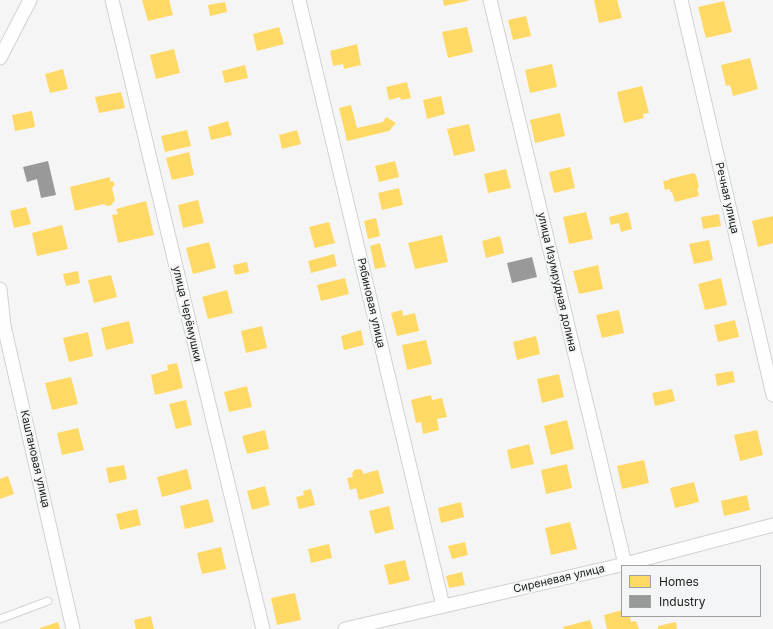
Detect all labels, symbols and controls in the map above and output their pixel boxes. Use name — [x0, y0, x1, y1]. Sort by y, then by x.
street label: Речная улица — [712, 161, 742, 235]
street label: улица Изумрудная долина — [535, 211, 579, 353]
street label: Рябиновая улица — [354, 257, 388, 349]
street label: улица Черёмушки — [170, 265, 204, 363]
street label: Каштановая улица — [17, 409, 53, 509]
street label: Сиреневая улица — [512, 562, 606, 596]
legend — [621, 565, 761, 617]
text: Homes — [659, 574, 699, 589]
text: Industry — [659, 594, 705, 609]

